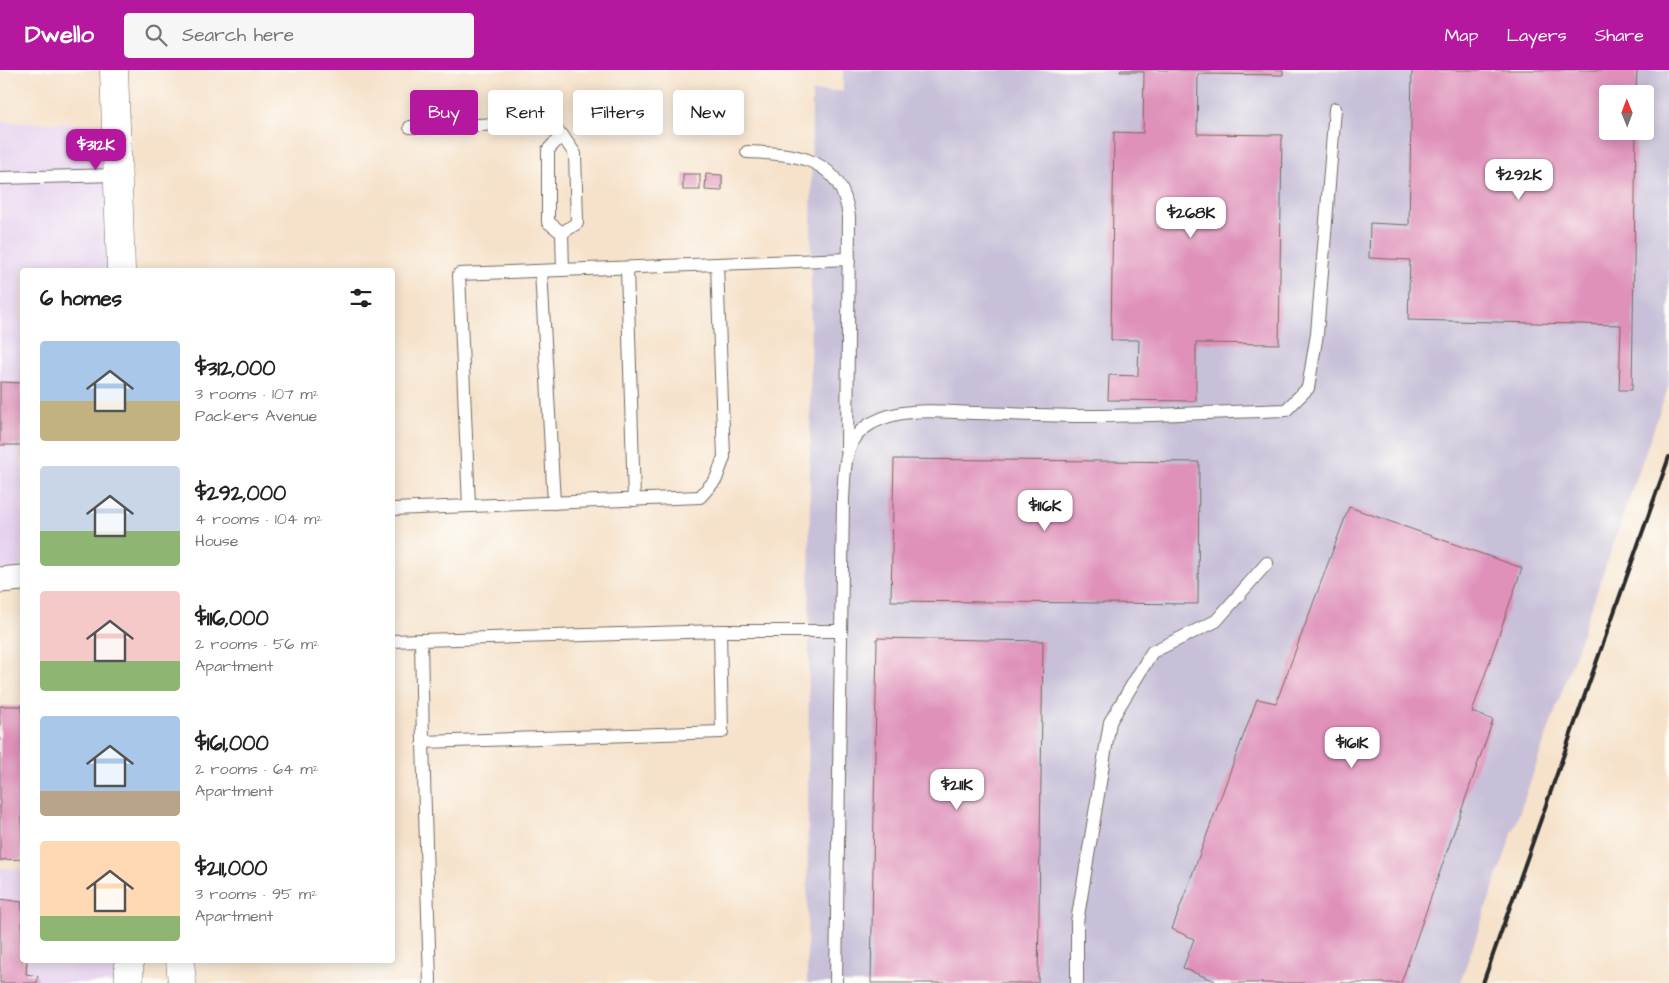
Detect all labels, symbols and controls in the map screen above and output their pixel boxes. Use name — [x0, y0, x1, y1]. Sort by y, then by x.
search box — [124, 13, 474, 58]
text: Dwello — [25, 18, 94, 52]
icon: search — [142, 21, 170, 49]
text: Search here — [182, 22, 294, 49]
text: Map — [1444, 23, 1478, 48]
text: Layers — [1506, 23, 1567, 48]
text: Share — [1595, 23, 1644, 48]
north arrow — [1599, 85, 1654, 140]
map controls — [1599, 85, 1654, 140]
chip: Buy — [410, 90, 478, 135]
chip: Rent — [488, 90, 563, 135]
chip: Filters — [573, 90, 663, 135]
chip: New — [673, 90, 744, 135]
pin: $312K — [61, 128, 131, 171]
text: $312K — [77, 134, 115, 156]
pin: $292K — [1484, 158, 1554, 201]
text: $292K — [1496, 164, 1542, 186]
pin: $268K — [1156, 196, 1226, 239]
text: $268K — [1167, 202, 1215, 224]
text: 6 homes — [40, 284, 122, 313]
icon: filters — [347, 284, 375, 312]
text: $312,000 — [195, 354, 276, 383]
icon: home — [80, 361, 140, 421]
text: 3 rooms · 107 m² — [195, 383, 319, 405]
text: Packers Avenue — [195, 405, 317, 427]
text: $292,000 — [195, 479, 286, 508]
icon: home — [80, 486, 140, 546]
pin: $116K — [1010, 490, 1080, 532]
text: $116K — [1029, 495, 1061, 517]
text: 4 rooms · 104 m² — [195, 508, 323, 530]
text: House — [195, 530, 239, 552]
text: $116,000 — [195, 604, 269, 633]
icon: home — [80, 611, 140, 671]
text: 2 rooms · 56 m² — [195, 633, 319, 655]
text: Apartment — [195, 655, 273, 677]
pin: $161K — [1317, 726, 1387, 769]
text: $161,000 — [195, 729, 269, 758]
text: $161K — [1336, 732, 1368, 754]
icon: home — [80, 736, 140, 796]
text: 2 rooms · 64 m² — [195, 758, 319, 780]
pin: $211K — [922, 768, 992, 811]
text: $211K — [941, 774, 973, 796]
text: Apartment — [195, 780, 273, 802]
text: $211,000 — [195, 854, 268, 883]
icon: home — [80, 861, 140, 921]
text: 3 rooms · 95 m² — [195, 883, 317, 905]
text: Apartment — [195, 905, 273, 927]

